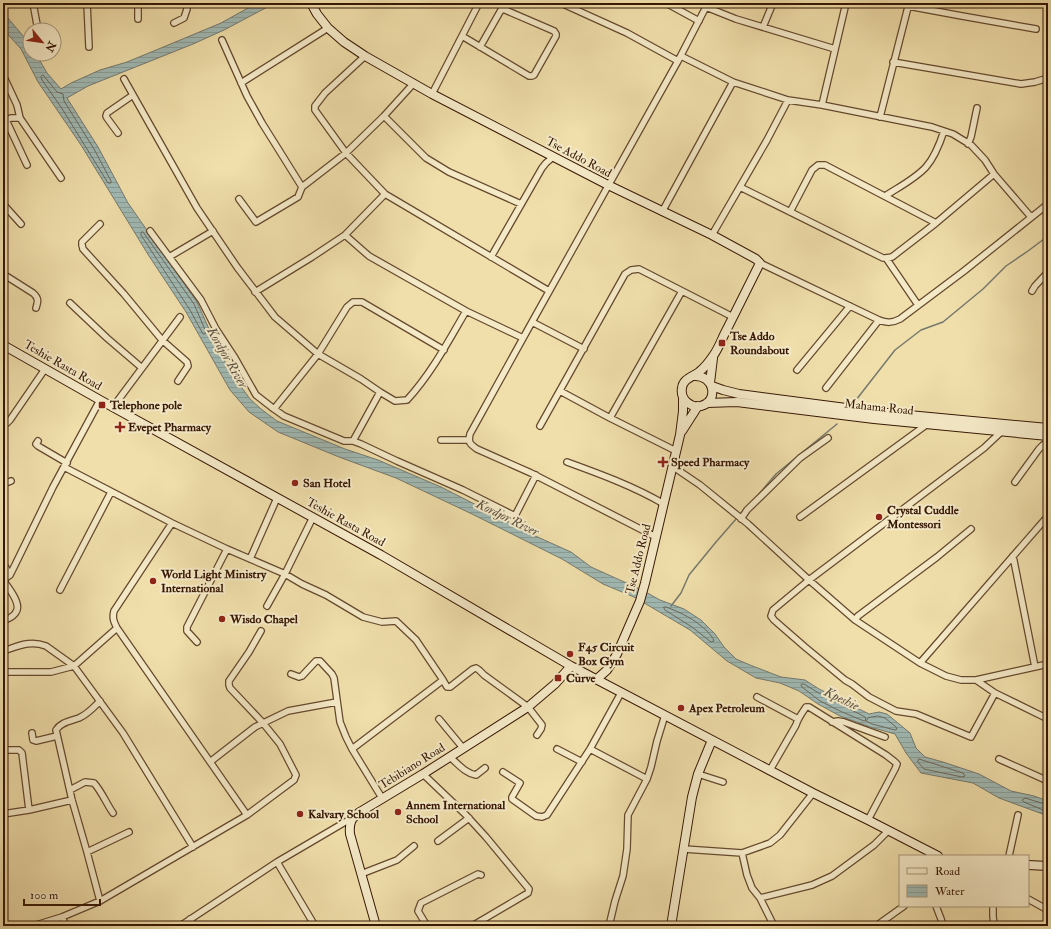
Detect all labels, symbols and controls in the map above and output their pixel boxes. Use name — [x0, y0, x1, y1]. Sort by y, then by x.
north arrow — [22, 22, 62, 62]
text: N — [42, 38, 59, 55]
street label: Tse Addo Road — [543, 134, 614, 181]
water label: Kordjor River — [203, 323, 252, 392]
place label: Tse Addo Roundabout — [729, 329, 789, 358]
street label: Teshie Rasta Road — [21, 337, 104, 394]
marker: Tse Addo Roundabout — [717, 338, 727, 348]
street label: Mahama Road — [844, 396, 914, 419]
place label: Telephone pole — [109, 398, 183, 413]
marker: Telephone pole — [97, 400, 107, 410]
place label: Evepet Pharmacy — [128, 420, 212, 435]
marker: Evepet Pharmacy — [115, 422, 125, 432]
place label: Speed Pharmacy — [671, 455, 750, 470]
marker: Speed Pharmacy — [658, 457, 668, 467]
place label: San Hotel — [303, 476, 352, 491]
marker: San Hotel — [290, 478, 300, 488]
street label: Teshie Rasta Road — [304, 495, 388, 550]
water label: Kordjor River — [473, 495, 543, 540]
place label: Crystal Cuddle Montessori — [886, 503, 960, 532]
marker: Crystal Cuddle Montessori — [874, 512, 884, 522]
street label: Tse Addo Road — [622, 522, 655, 596]
place label: World Light Ministry International — [160, 567, 267, 596]
marker: World Light Ministry International — [148, 576, 158, 586]
place label: Wisdo Chapel — [229, 612, 299, 627]
marker: Wisdo Chapel — [217, 614, 227, 624]
place label: F45 Circuit Box Gym — [578, 640, 634, 669]
marker: F45 Circuit Box Gym — [565, 649, 575, 659]
place label: Curve — [566, 671, 597, 686]
marker: Curve — [553, 673, 563, 683]
water label: Kpeshie — [821, 684, 862, 714]
place label: Apex Petroleum — [688, 701, 766, 716]
marker: Apex Petroleum — [676, 703, 686, 713]
street label: Tebibiano Road — [377, 740, 448, 793]
place label: Annem International School — [405, 798, 506, 827]
place label: Kalvary School — [308, 807, 380, 822]
marker: Annem International School — [393, 807, 403, 817]
marker: Kalvary School — [295, 809, 305, 819]
legend — [899, 855, 1029, 907]
text: Road — [935, 864, 960, 879]
scale bar — [24, 881, 100, 907]
text: Water — [934, 884, 965, 899]
text: 100 m — [30, 888, 59, 903]

